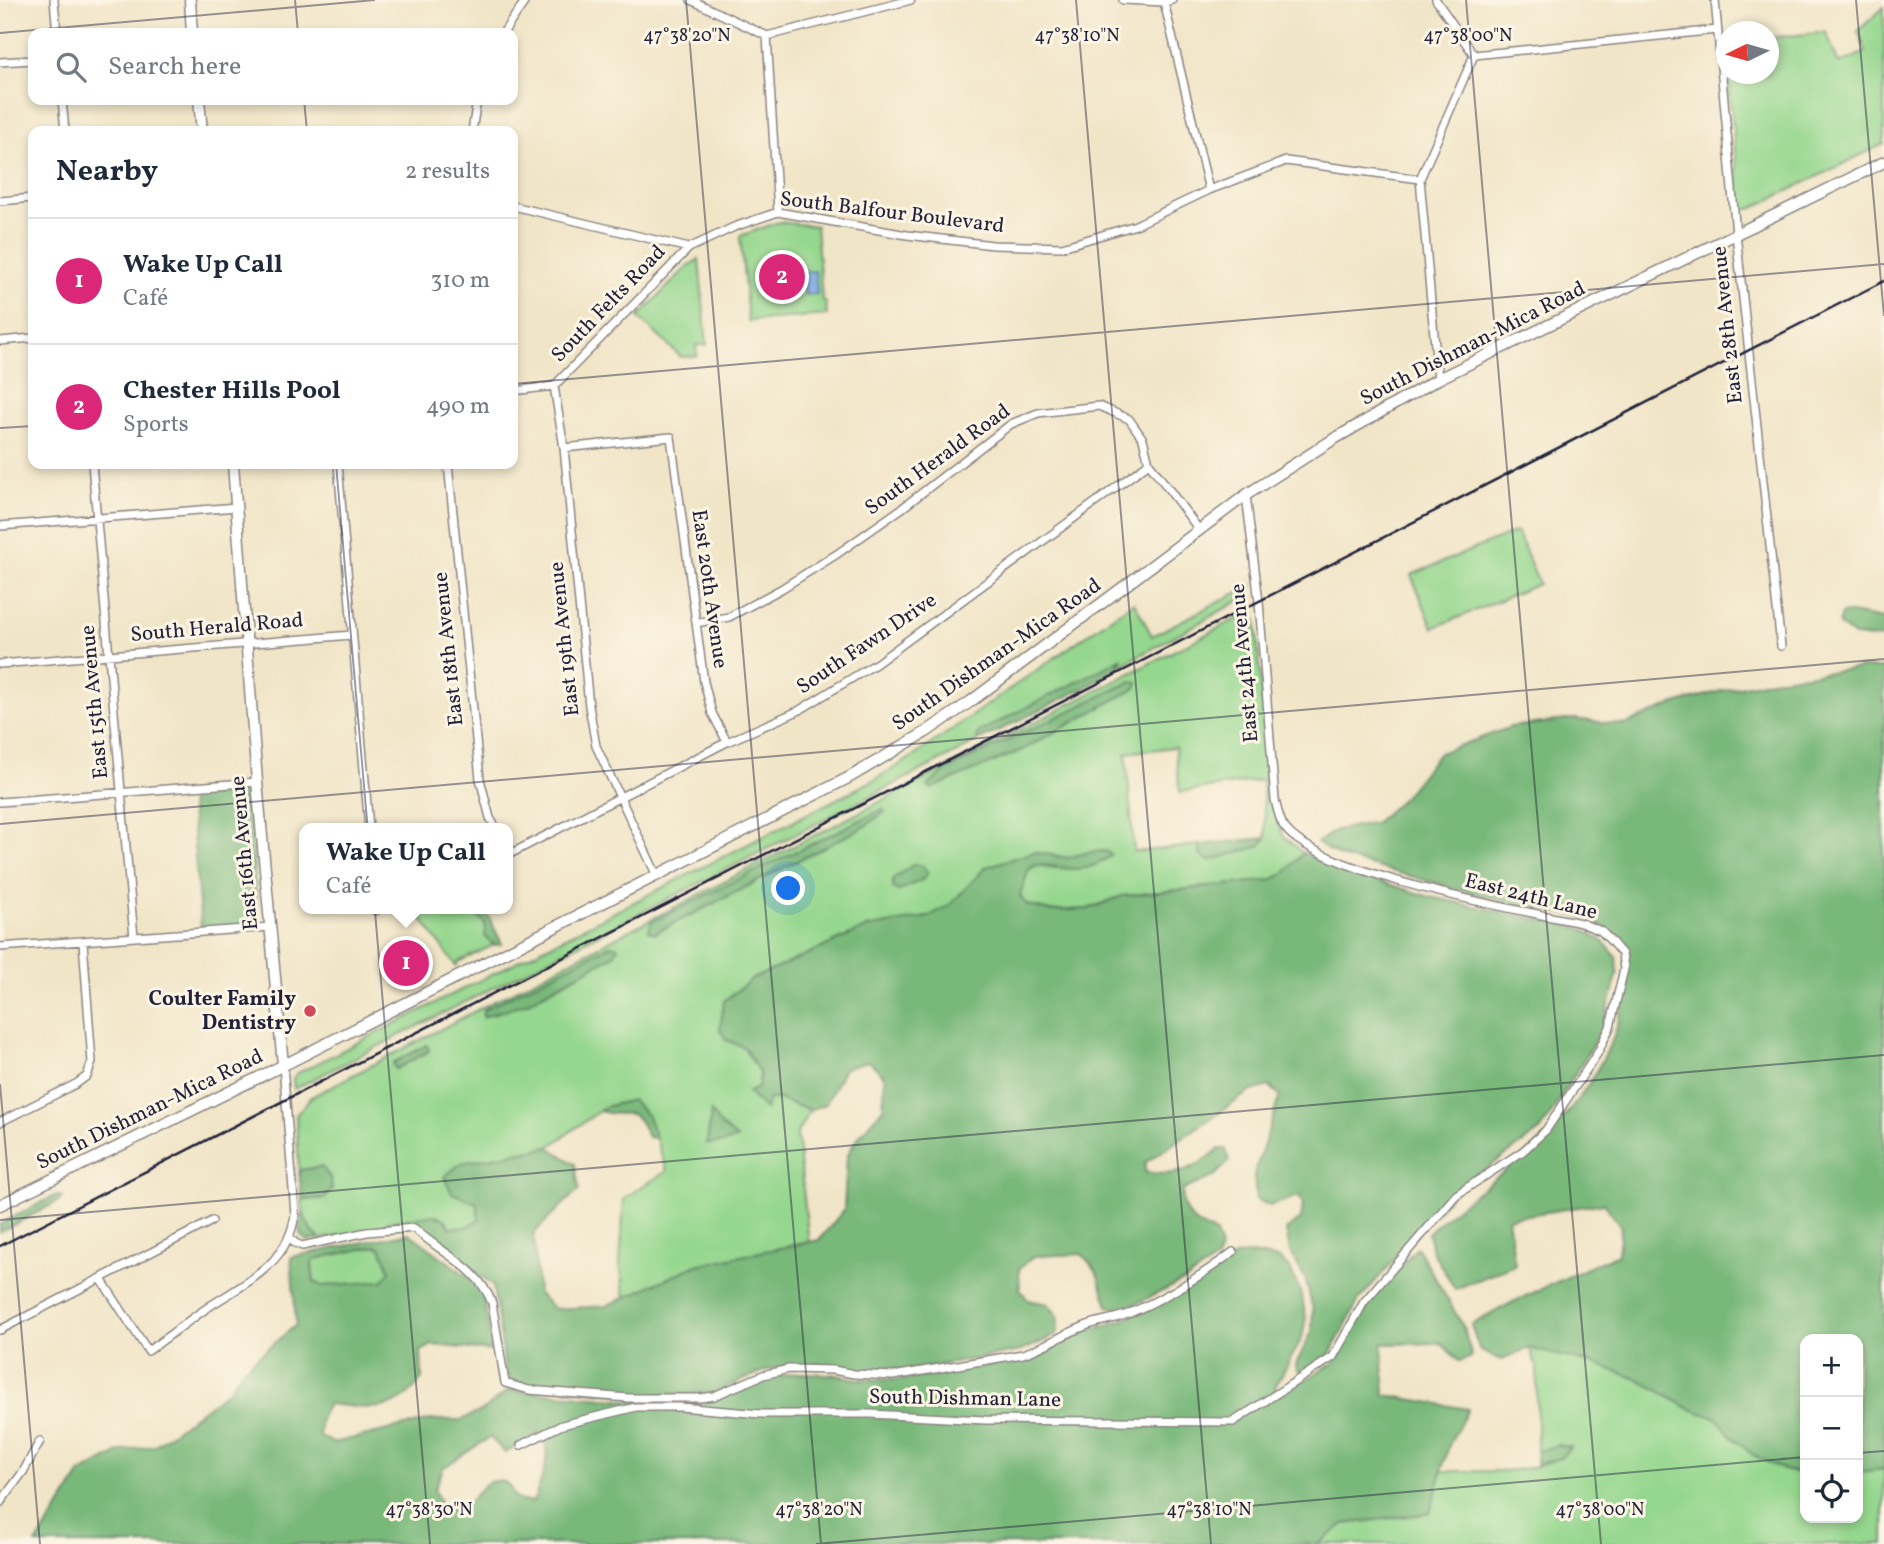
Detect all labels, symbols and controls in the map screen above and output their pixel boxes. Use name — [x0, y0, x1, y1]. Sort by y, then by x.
north arrow — [1716, 21, 1779, 84]
text: 47°38'20"N — [643, 24, 731, 49]
text: 47°38'10"N — [1034, 24, 1120, 49]
text: 47°38'00"N — [1424, 24, 1512, 49]
search box — [28, 28, 518, 105]
icon: search — [52, 48, 90, 86]
text: Search here — [108, 49, 241, 85]
text: Nearby — [56, 151, 158, 193]
text: 2 results — [405, 156, 490, 188]
street label: South Balfour Boulevard — [778, 185, 1006, 241]
street label: South Felts Road — [545, 239, 673, 369]
street label: East 28th Avenue — [1705, 245, 1751, 405]
text: Wake Up Call — [123, 247, 283, 283]
pin: 2 — [759, 251, 805, 303]
text: 1 — [74, 265, 84, 297]
text: 310 m — [430, 265, 490, 297]
street label: South Dishman-Mica Road — [1355, 275, 1591, 413]
text: Café — [123, 283, 168, 315]
text: Chester Hills Pool — [123, 373, 341, 409]
text: 2 — [73, 391, 85, 423]
text: 490 m — [426, 391, 490, 423]
street label: South Herald Road — [859, 397, 1017, 523]
text: Sports — [123, 409, 189, 441]
street label: East 20th Avenue — [683, 508, 735, 670]
street label: East 19th Avenue — [542, 560, 588, 718]
street label: East 18th Avenue — [426, 570, 472, 728]
street label: South Dishman-Mica Road — [887, 572, 1107, 738]
street label: East 24th Avenue — [1224, 582, 1266, 744]
street label: South Fawn Drive — [791, 586, 943, 702]
street label: South Herald Road — [129, 606, 305, 650]
street label: East 15th Avenue — [74, 624, 116, 780]
street label: East 16th Avenue — [224, 774, 266, 932]
popup — [299, 823, 513, 914]
text: Wake Up Call — [326, 835, 486, 871]
street label: East 24th Lane — [1462, 867, 1600, 927]
text: Café — [326, 871, 371, 903]
your location — [771, 871, 805, 905]
pin: 1 — [383, 937, 429, 989]
place label: Coulter Family Dentistry — [148, 985, 296, 1038]
marker: Coulter Family Dentistry — [302, 1003, 318, 1019]
street label: South Dishman-Mica Road — [32, 1042, 268, 1178]
map controls — [1800, 1334, 1863, 1523]
button: + — [1800, 1334, 1863, 1397]
street label: South Dishman Lane — [869, 1383, 1061, 1415]
button: − — [1800, 1397, 1863, 1460]
button: locate — [1800, 1460, 1863, 1523]
text: 47°38'30"N — [385, 1498, 473, 1523]
text: 47°38'20"N — [775, 1498, 863, 1523]
text: 47°38'10"N — [1166, 1498, 1252, 1523]
text: 47°38'00"N — [1556, 1498, 1644, 1523]

